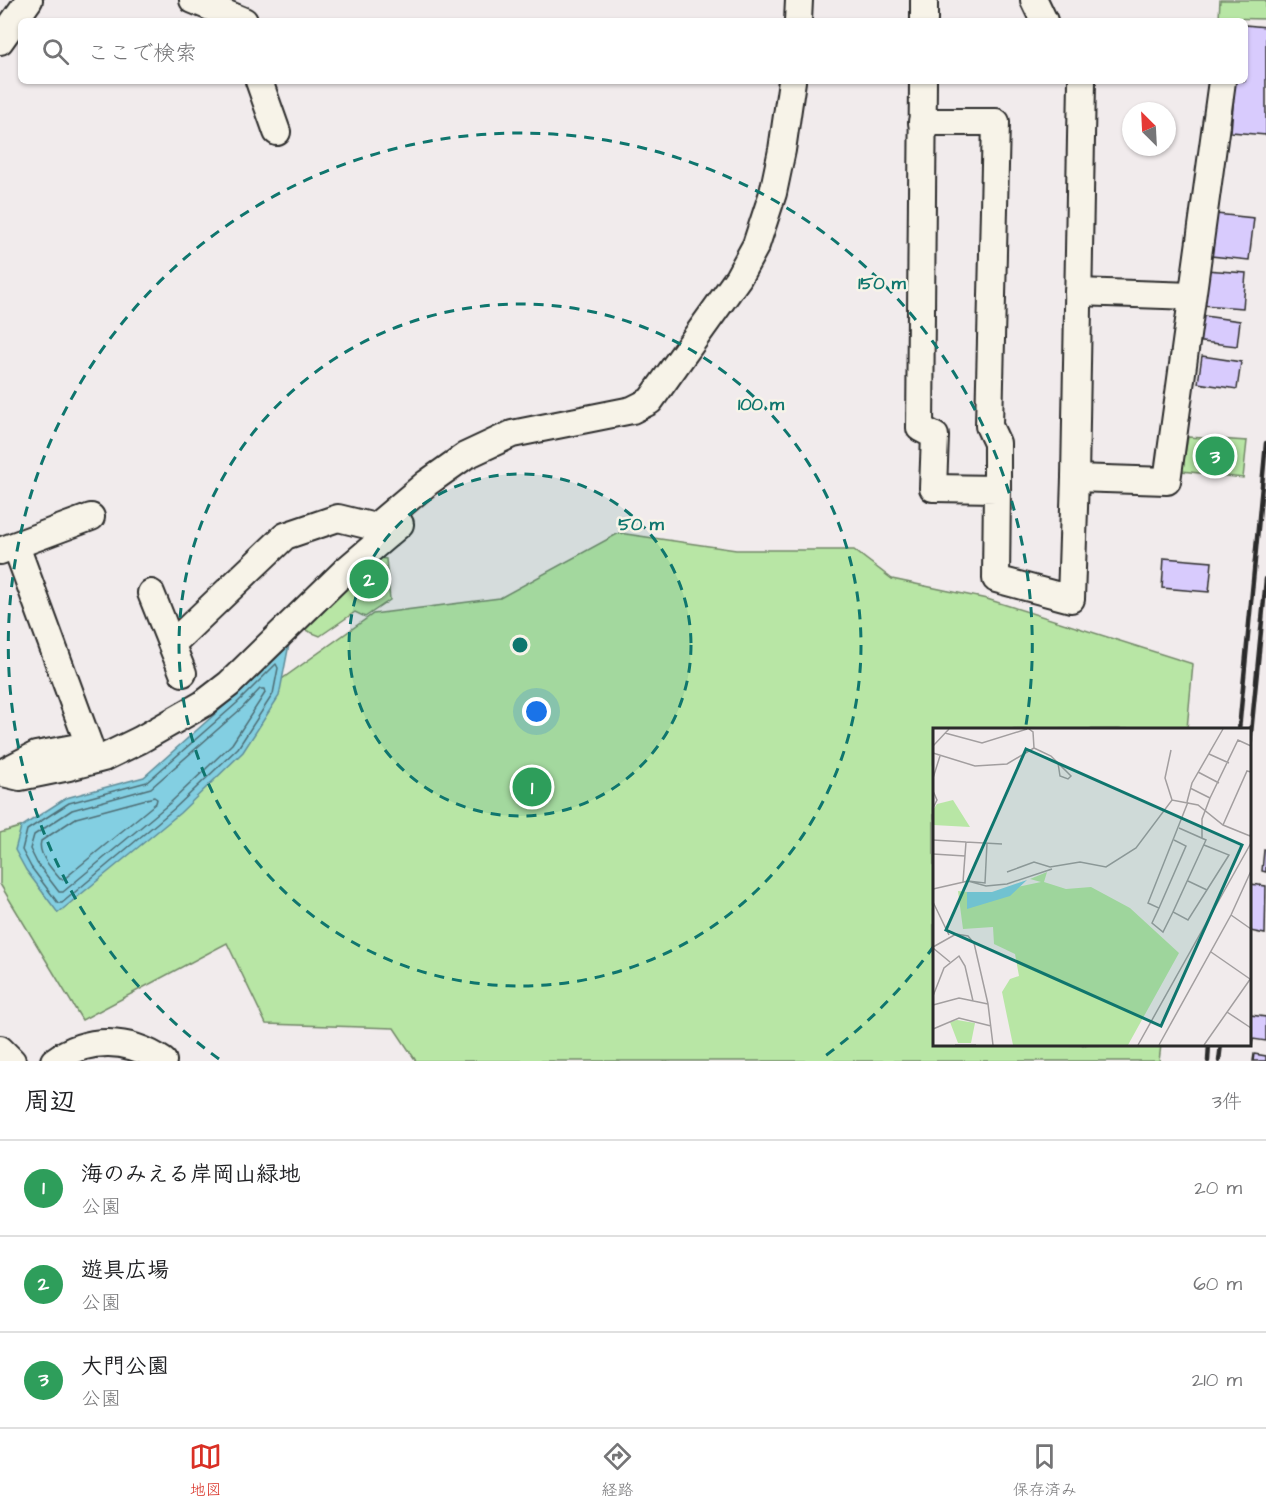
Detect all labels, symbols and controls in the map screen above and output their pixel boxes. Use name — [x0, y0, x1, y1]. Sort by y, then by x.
search box — [18, 18, 1248, 84]
icon: search — [39, 35, 72, 68]
text: ここで検索 — [87, 38, 197, 69]
north arrow — [1122, 102, 1176, 156]
text: 150 m — [858, 271, 907, 296]
text: 100 m — [738, 392, 785, 417]
pin: 3 — [1196, 434, 1234, 478]
text: 50 m — [618, 512, 665, 537]
pin: 2 — [350, 556, 388, 602]
centre of rings — [510, 635, 530, 655]
your location — [522, 697, 551, 726]
inset map — [933, 728, 1251, 1046]
pin: 1 — [512, 764, 552, 810]
text: 周辺 — [24, 1084, 76, 1120]
text: 3件 — [1212, 1088, 1242, 1116]
text: 海のみえる岸岡山緑地 — [81, 1159, 300, 1190]
text: 1 — [42, 1174, 45, 1202]
text: 20 m — [1194, 1174, 1242, 1202]
text: 公園 — [81, 1193, 121, 1221]
text: 遊具広場 — [81, 1255, 169, 1286]
text: 2 — [38, 1270, 49, 1298]
text: 60 m — [1193, 1270, 1242, 1298]
text: 公園 — [81, 1289, 121, 1317]
text: 大門公園 — [81, 1351, 169, 1382]
text: 3 — [38, 1366, 49, 1394]
text: 210 m — [1192, 1366, 1242, 1394]
text: 公園 — [81, 1385, 121, 1413]
tab: 地図 — [189, 1440, 222, 1501]
tab: 経路 — [601, 1440, 634, 1501]
tab: 保存済み — [1013, 1440, 1077, 1501]

